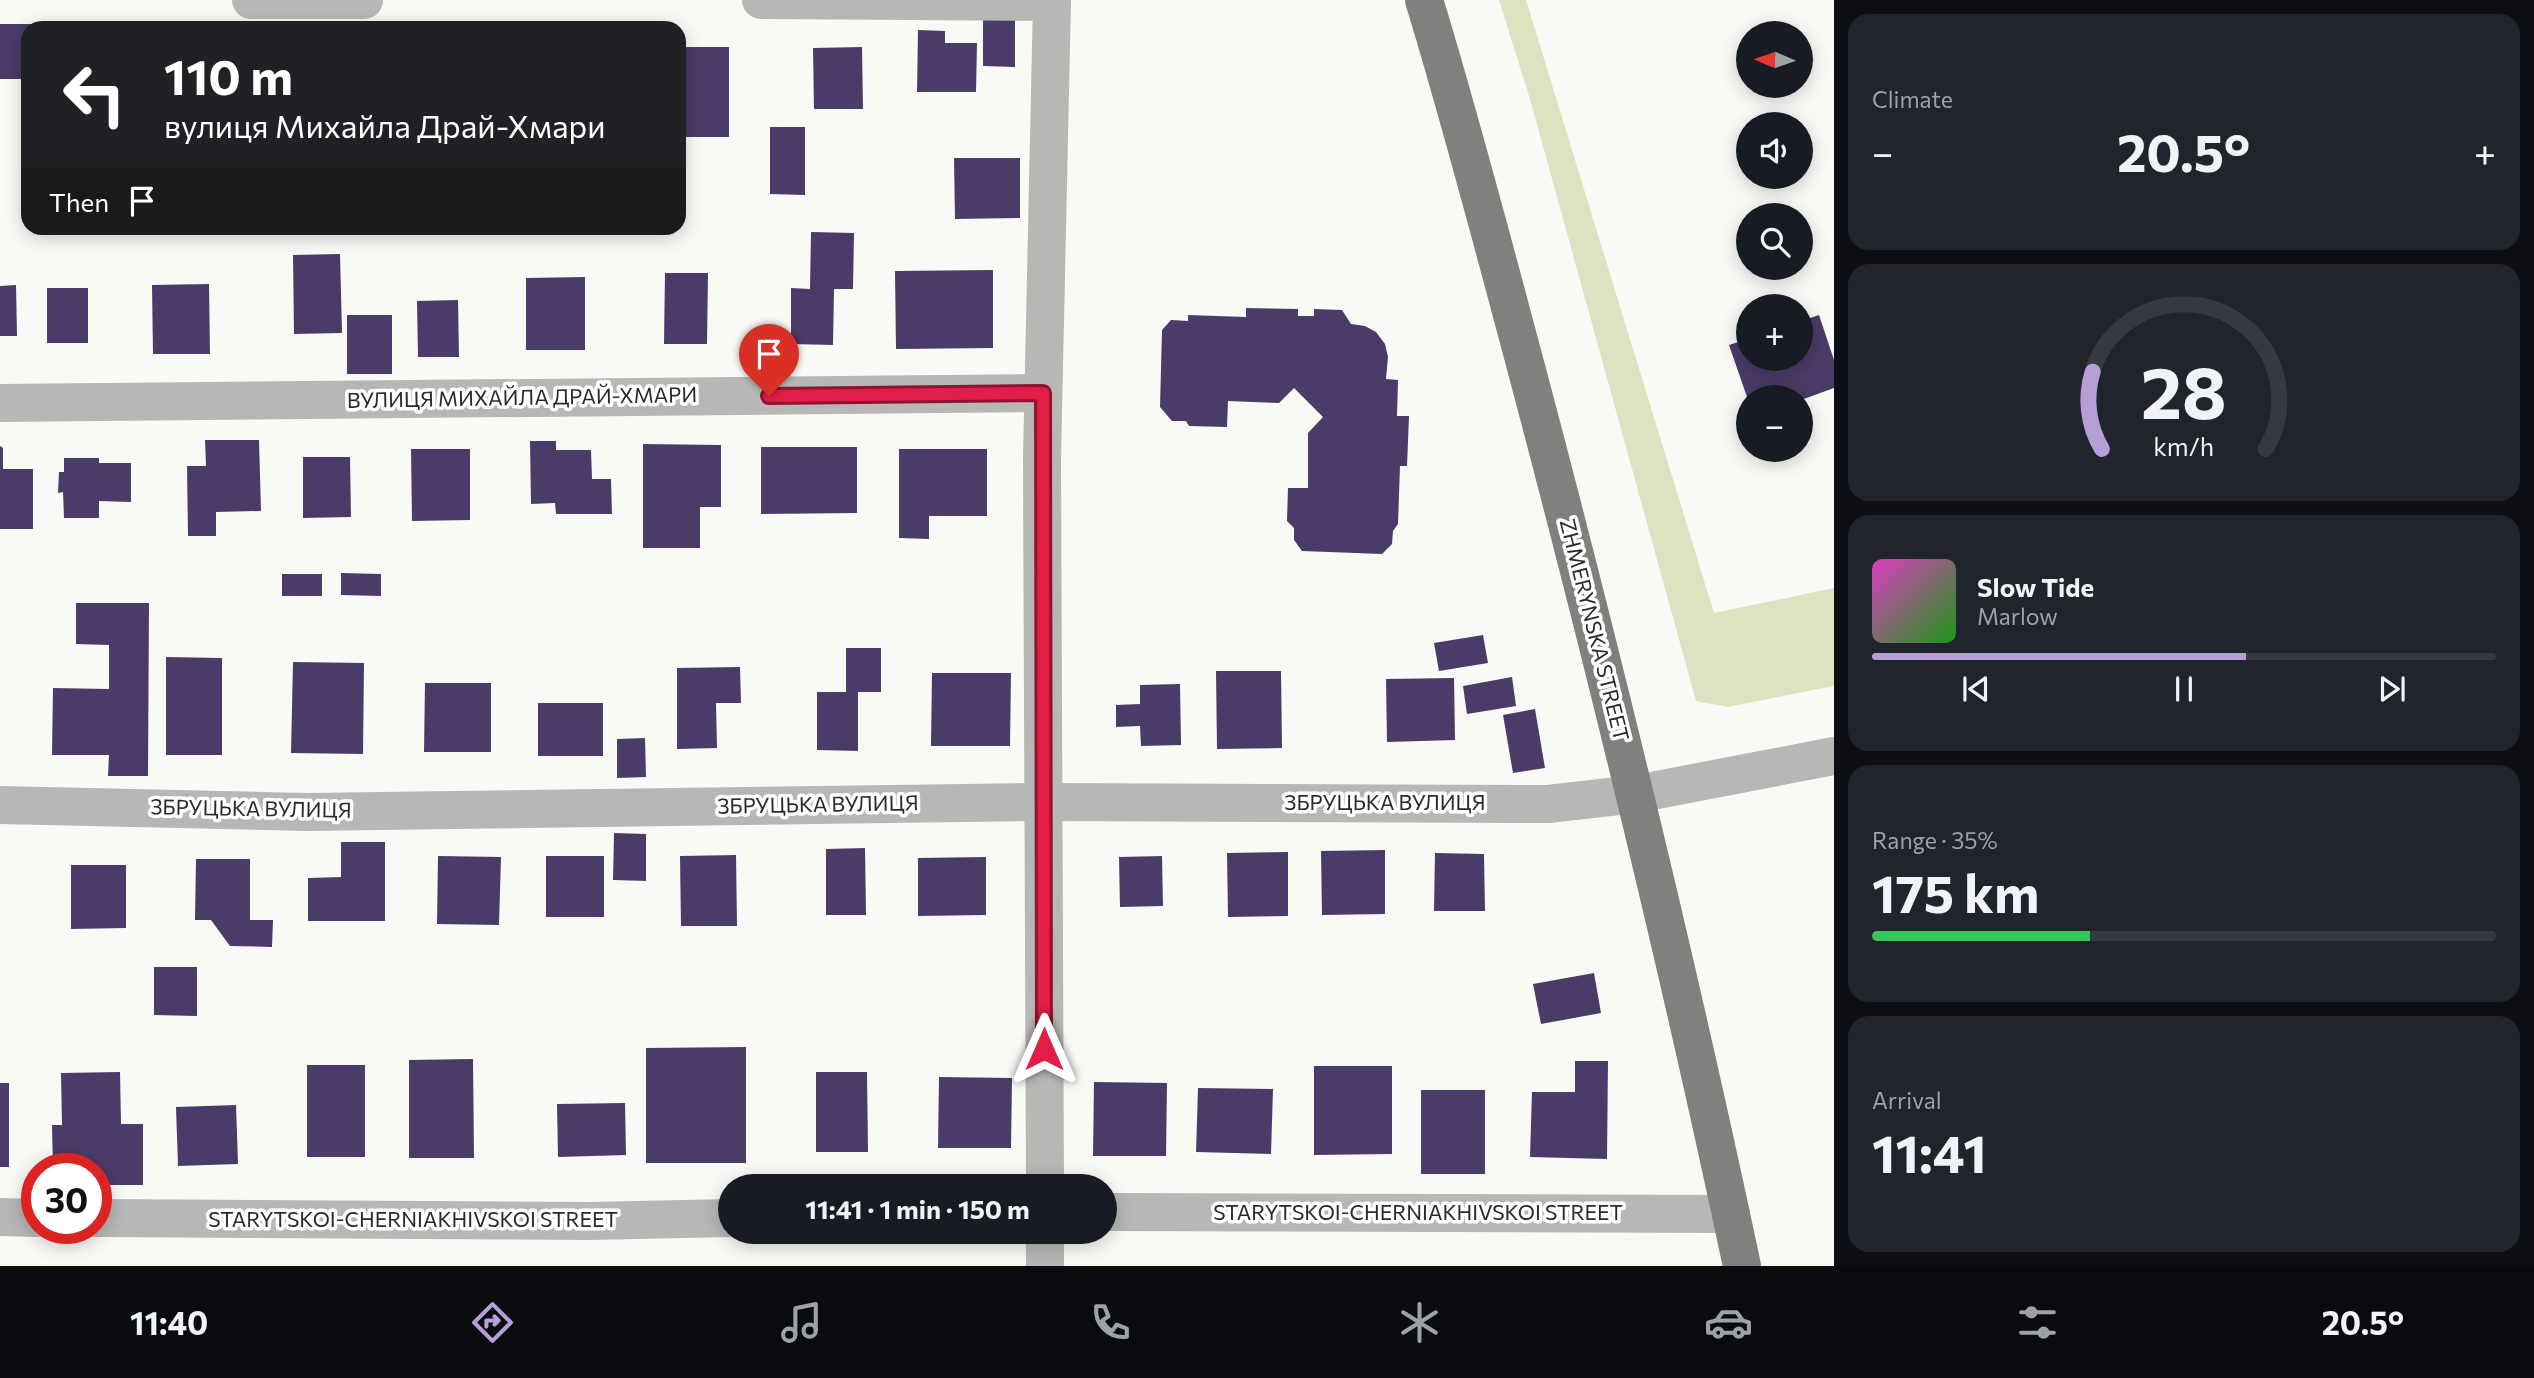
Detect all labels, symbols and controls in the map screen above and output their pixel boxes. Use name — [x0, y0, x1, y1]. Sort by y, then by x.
north arrow — [1736, 21, 1813, 98]
map controls — [1736, 21, 1813, 462]
text: 110 m — [164, 45, 293, 105]
icon: left — [49, 49, 140, 140]
text: Climate — [1872, 85, 1953, 113]
text: вулиця Михайла Драй-Хмари — [164, 105, 606, 145]
button: sound — [1736, 112, 1813, 189]
text: 20.5° — [2117, 119, 2250, 183]
text: − — [1872, 128, 1894, 175]
text: + — [2474, 128, 2496, 175]
icon: arrive — [123, 182, 161, 220]
text: Then — [49, 186, 109, 217]
button: search — [1736, 203, 1813, 280]
button: + — [1736, 294, 1813, 371]
pin — [739, 324, 799, 396]
icon: arrive — [750, 335, 788, 373]
text: 28 — [2141, 345, 2227, 434]
street label: ВУЛИЦЯ МИХАЙЛА ДРАЙ-ХМАРИ — [347, 381, 697, 412]
button: − — [1736, 385, 1813, 462]
text: km/h — [2154, 430, 2214, 460]
street label: ZHMERYNSKA STREET — [1556, 516, 1635, 743]
text: Slow Tide — [1977, 571, 2094, 602]
text: Marlow — [1977, 602, 2058, 630]
icon: previous — [1957, 670, 1995, 708]
icon: pause — [2165, 670, 2203, 708]
icon: next — [2373, 670, 2411, 708]
street label: ЗБРУЦЬКА ВУЛИЦЯ — [717, 789, 919, 818]
street label: ЗБРУЦЬКА ВУЛИЦЯ — [1284, 789, 1486, 814]
street label: ЗБРУЦЬКА ВУЛИЦЯ — [150, 793, 352, 822]
text: Range · 35% — [1872, 826, 1998, 854]
text: 175 km — [1872, 860, 2039, 924]
position arrow — [1007, 1012, 1081, 1086]
text: Arrival — [1872, 1086, 1942, 1114]
text: 11:41 — [1872, 1120, 1987, 1184]
speed limit sign: 30 — [21, 1153, 112, 1244]
text: 11:41 · 1 min · 150 m — [805, 1193, 1030, 1224]
street label: STARYTSKOI-CHERNIAKHIVSKOI STREET — [1213, 1199, 1623, 1224]
street label: STARYTSKOI-CHERNIAKHIVSKOI STREET — [208, 1206, 618, 1231]
icon: directions — [468, 1298, 517, 1347]
icon: music — [777, 1298, 826, 1347]
icon: phone — [1086, 1298, 1135, 1347]
icon: climate — [1395, 1298, 1444, 1347]
icon: car — [1704, 1298, 1753, 1347]
icon: filters — [2013, 1298, 2062, 1347]
text: 11:40 — [130, 1302, 208, 1342]
text: 20.5° — [2322, 1302, 2404, 1342]

